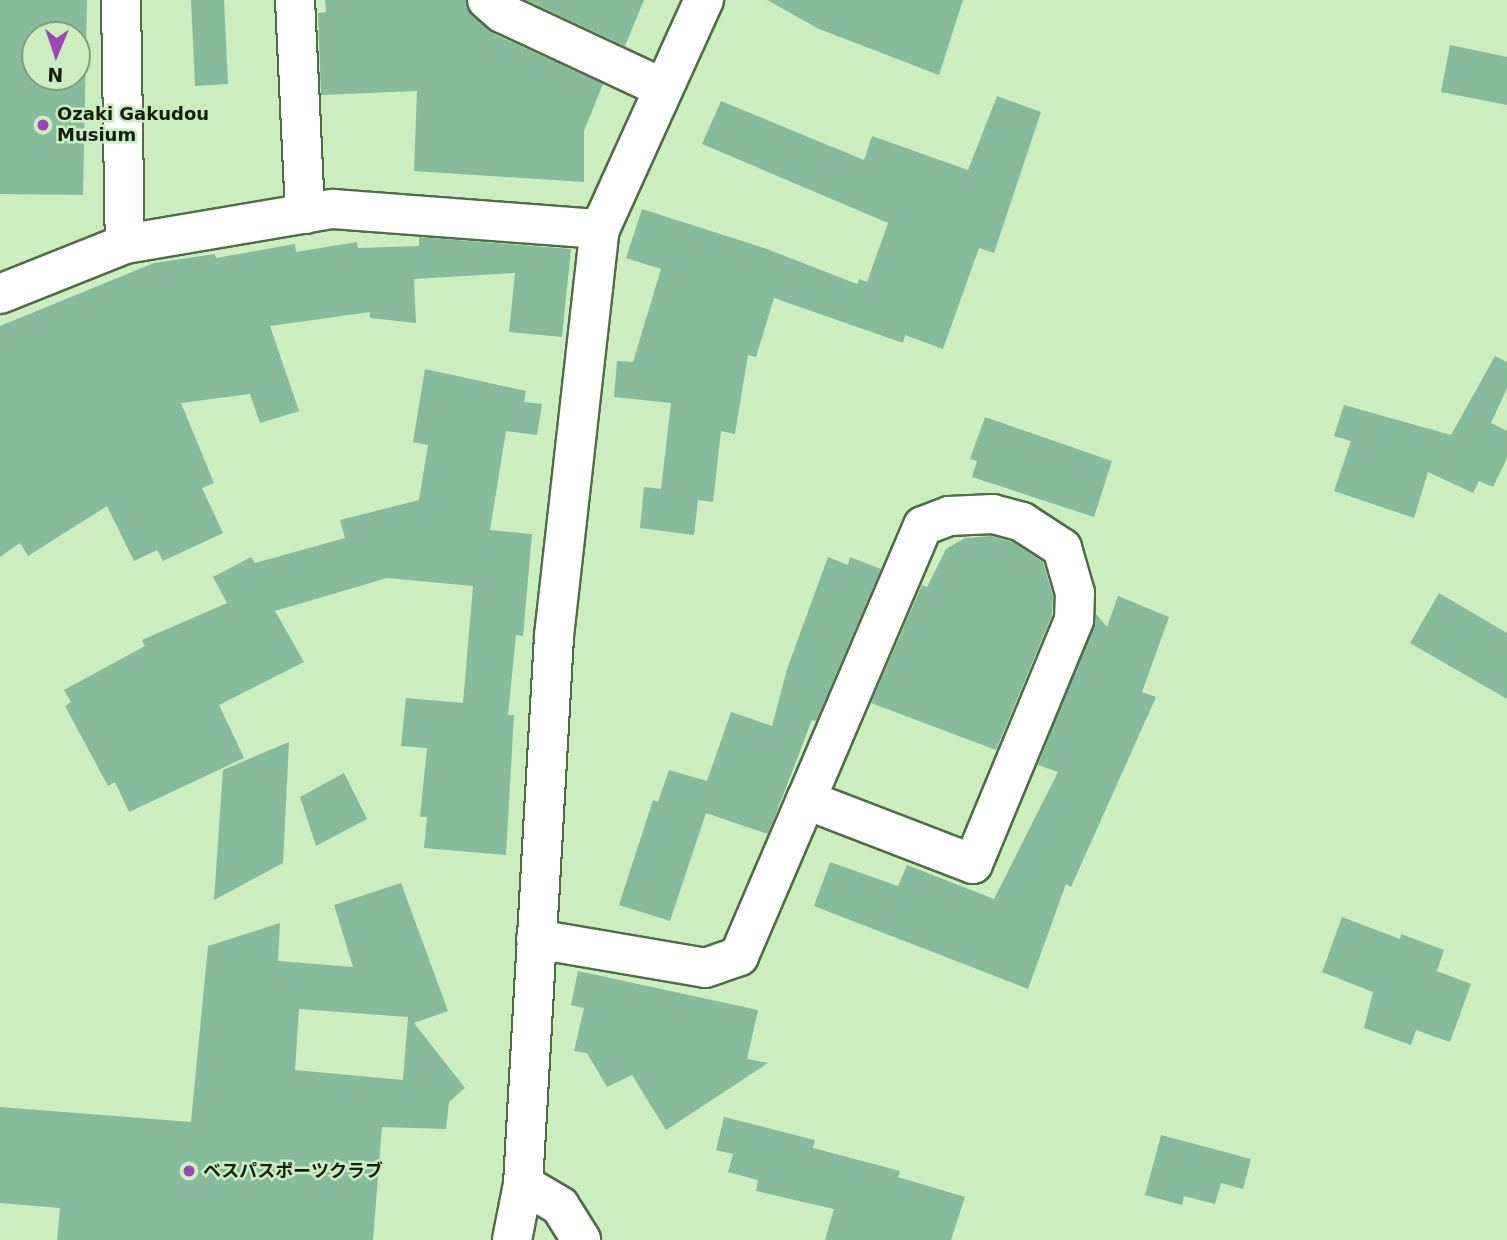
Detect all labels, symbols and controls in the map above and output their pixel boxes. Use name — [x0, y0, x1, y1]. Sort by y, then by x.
north arrow — [21, 21, 91, 91]
text: N — [47, 64, 64, 86]
place label: Ozaki Gakudou Musium — [57, 104, 209, 146]
marker: Ozaki Gakudou Musium — [35, 117, 51, 133]
place label: ベスパスポーツクラブ — [203, 1160, 383, 1182]
marker: ベスパスポーツクラブ — [181, 1163, 197, 1179]

